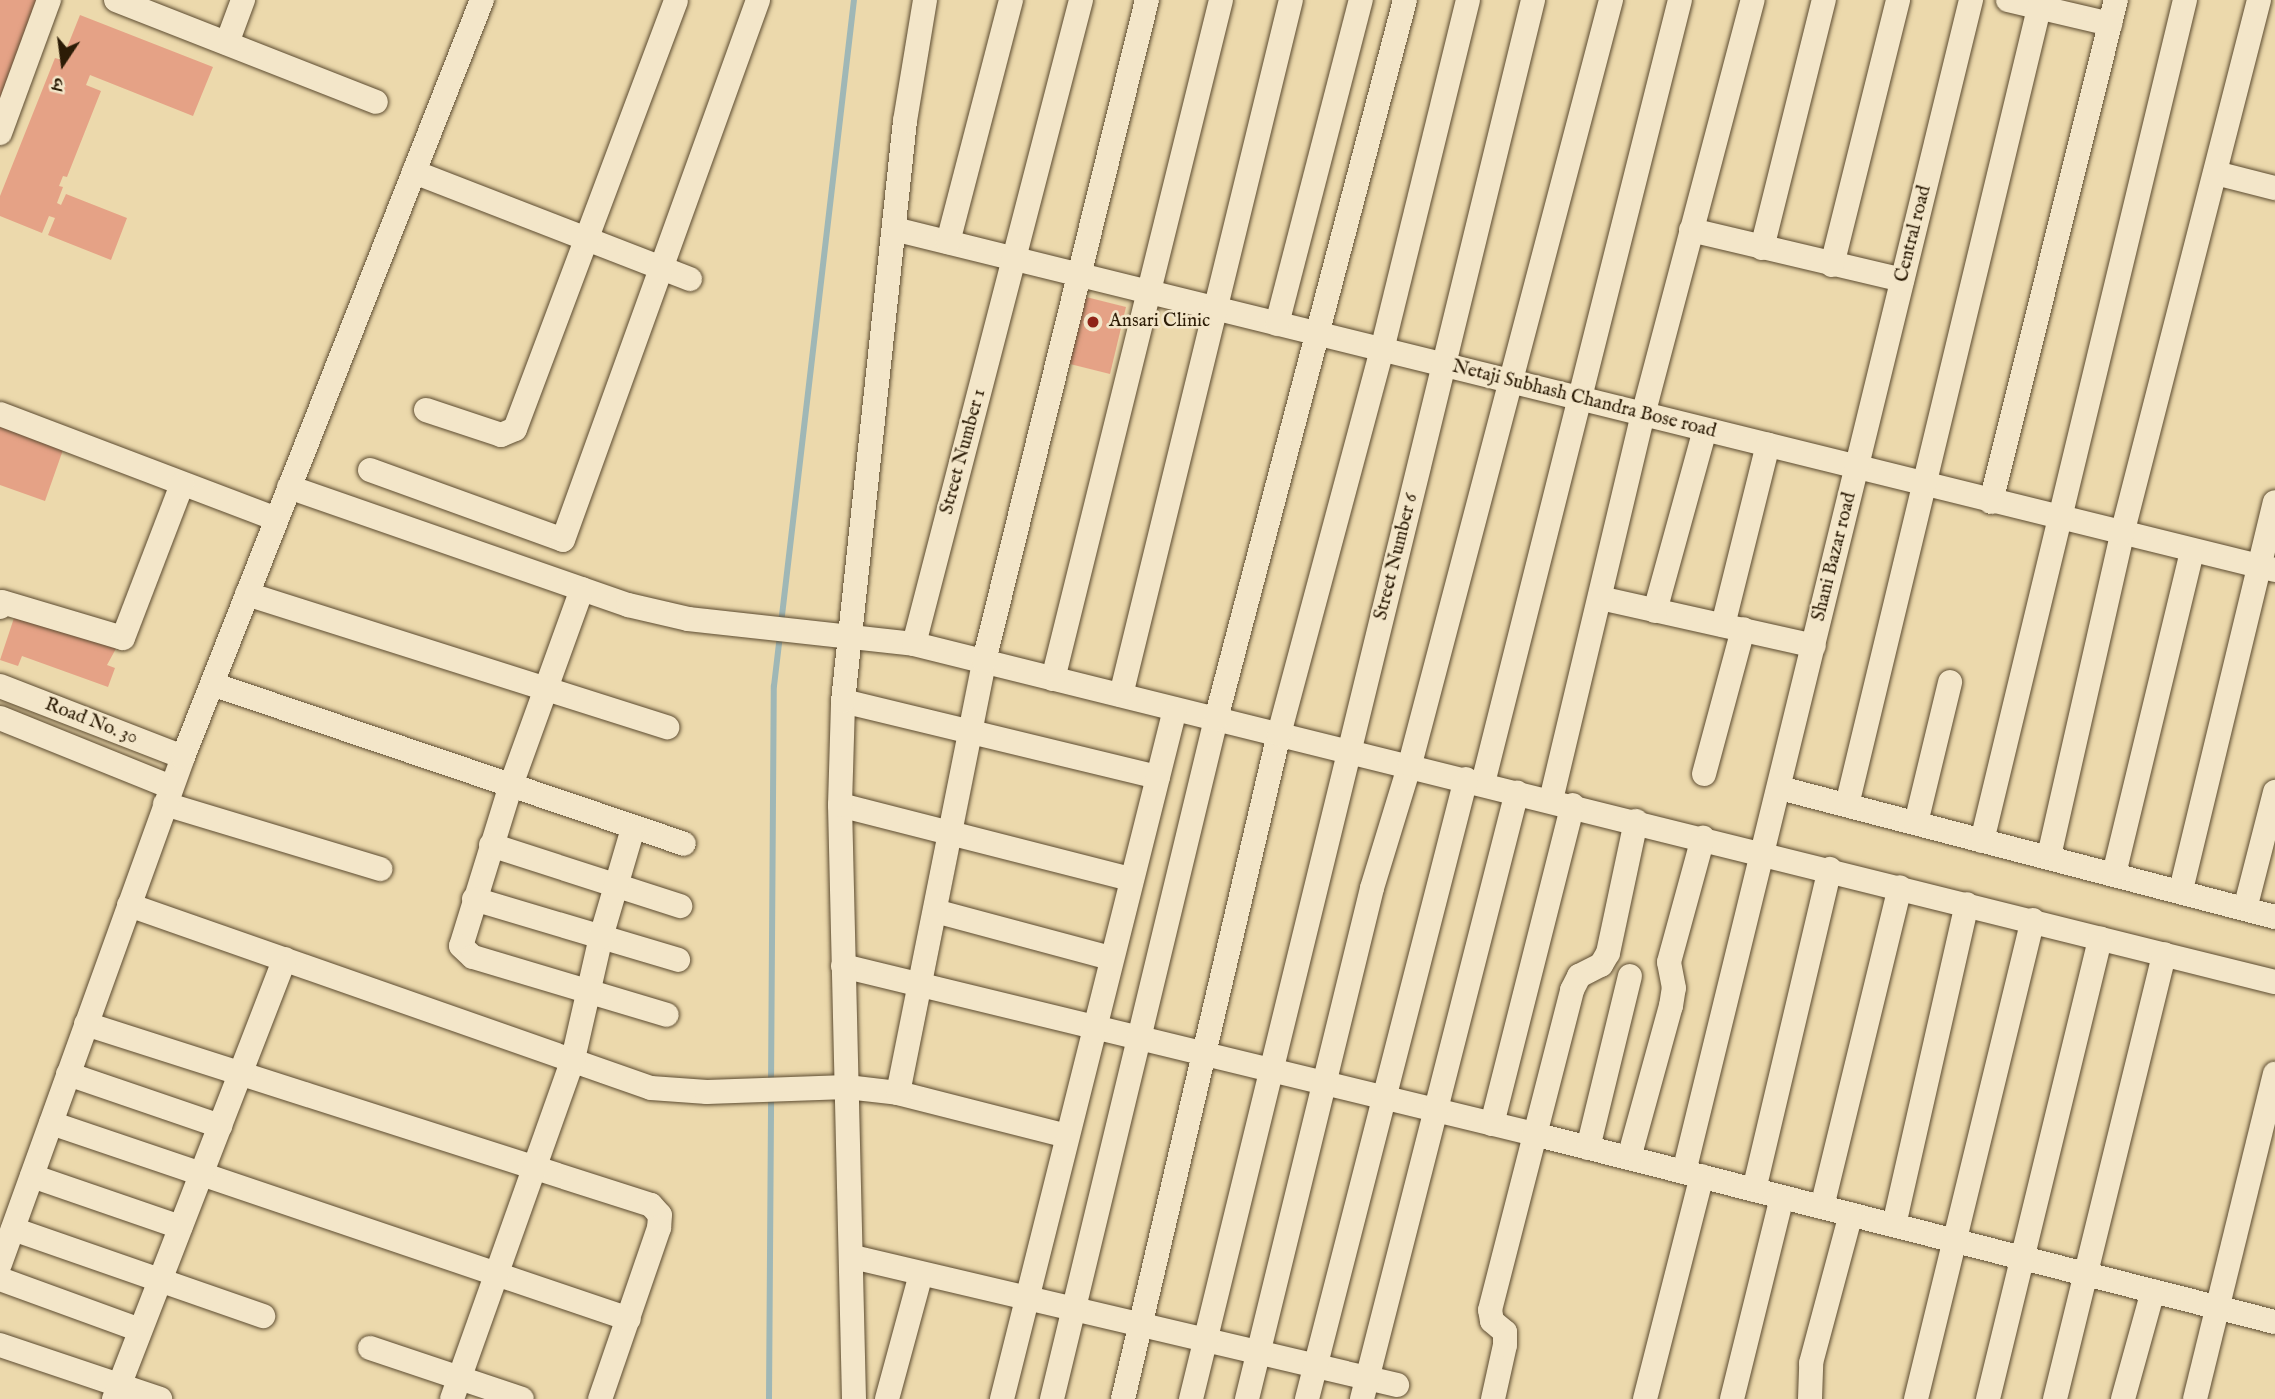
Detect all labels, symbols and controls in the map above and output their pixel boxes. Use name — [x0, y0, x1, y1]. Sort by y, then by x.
north arrow — [28, 28, 98, 98]
text: उ — [51, 71, 66, 96]
street label: Central road — [1891, 183, 1937, 285]
place label: Ansari Clinic — [1109, 311, 1210, 333]
marker: Ansari Clinic — [1083, 312, 1103, 332]
street label: Netaji Subhash Chandra Bose road — [1450, 356, 1718, 444]
street label: Street Number 1 — [936, 387, 992, 517]
street label: Shani Bazar road — [1808, 490, 1862, 624]
street label: Street Number 6 — [1370, 491, 1424, 623]
street label: Road No. 30 — [41, 694, 141, 750]

